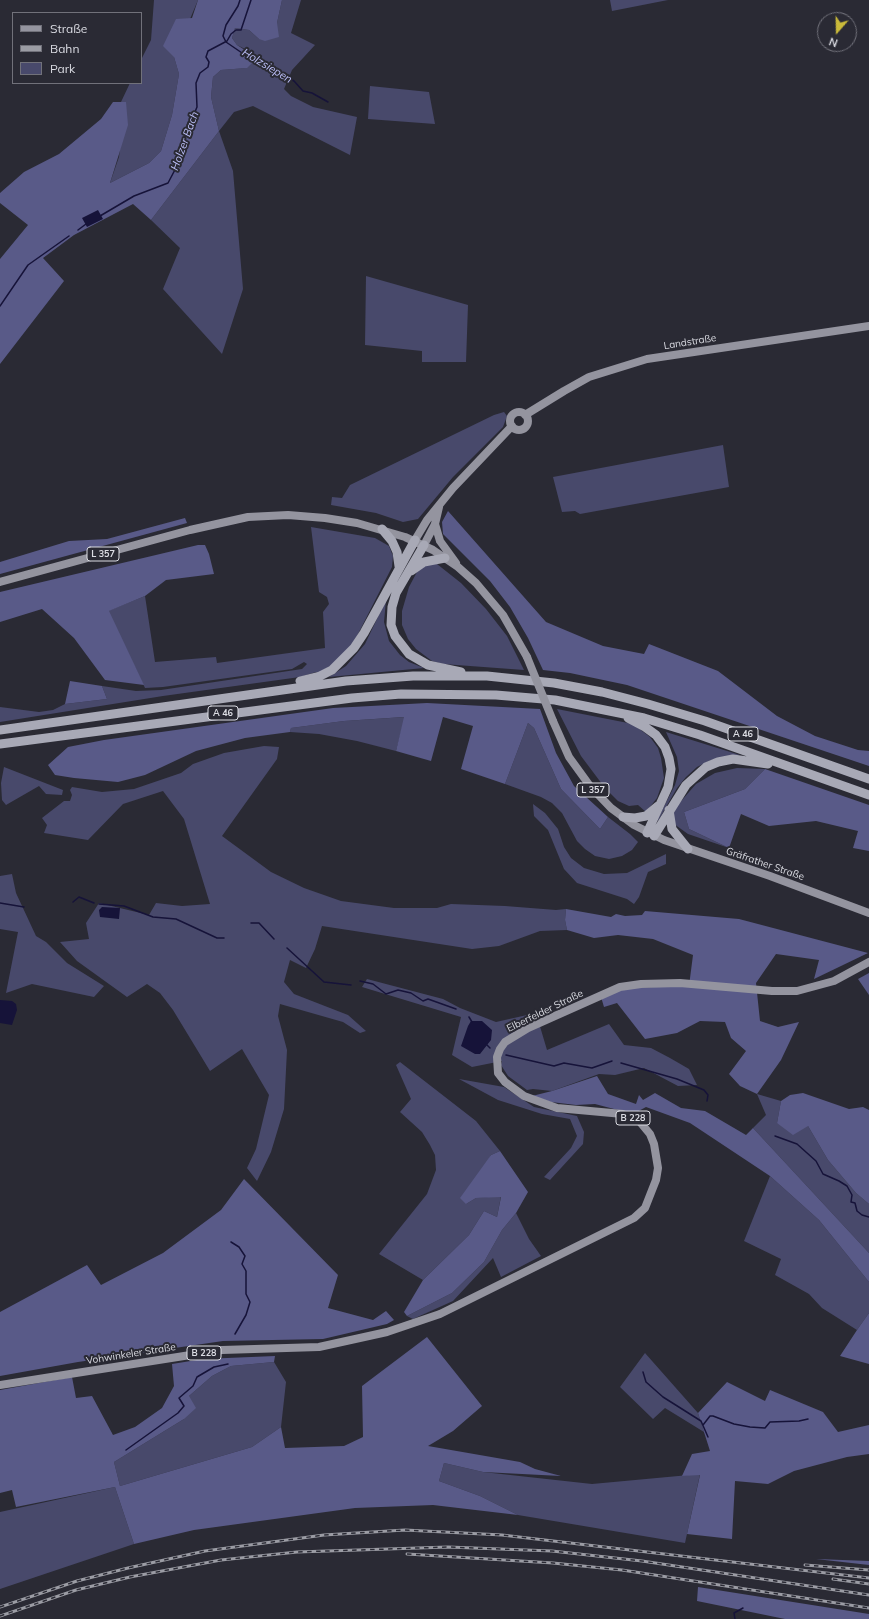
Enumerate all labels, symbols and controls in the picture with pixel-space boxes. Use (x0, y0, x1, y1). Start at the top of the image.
legend (12, 12, 142, 84)
north arrow (817, 12, 857, 52)
text: Straße (50, 21, 87, 36)
text: N (827, 34, 840, 50)
text: Bahn (50, 41, 79, 56)
water label: Holzsiepen (240, 46, 294, 86)
text: Park (50, 61, 75, 76)
water label: Holzer Bach (168, 110, 202, 172)
street label: Landstraße (663, 332, 717, 352)
road number: L 357 (87, 547, 119, 561)
road number: A 46 (208, 706, 238, 720)
road number: A 46 (728, 727, 758, 741)
road number: L 357 (577, 783, 609, 797)
street label: Gräfrather Straße (724, 845, 806, 883)
street label: Elberfelder Straße (505, 987, 585, 1035)
road number: B 228 (616, 1111, 650, 1125)
street label: Vohwinkeler Straße (85, 1341, 177, 1367)
road number: B 228 (187, 1346, 221, 1360)

